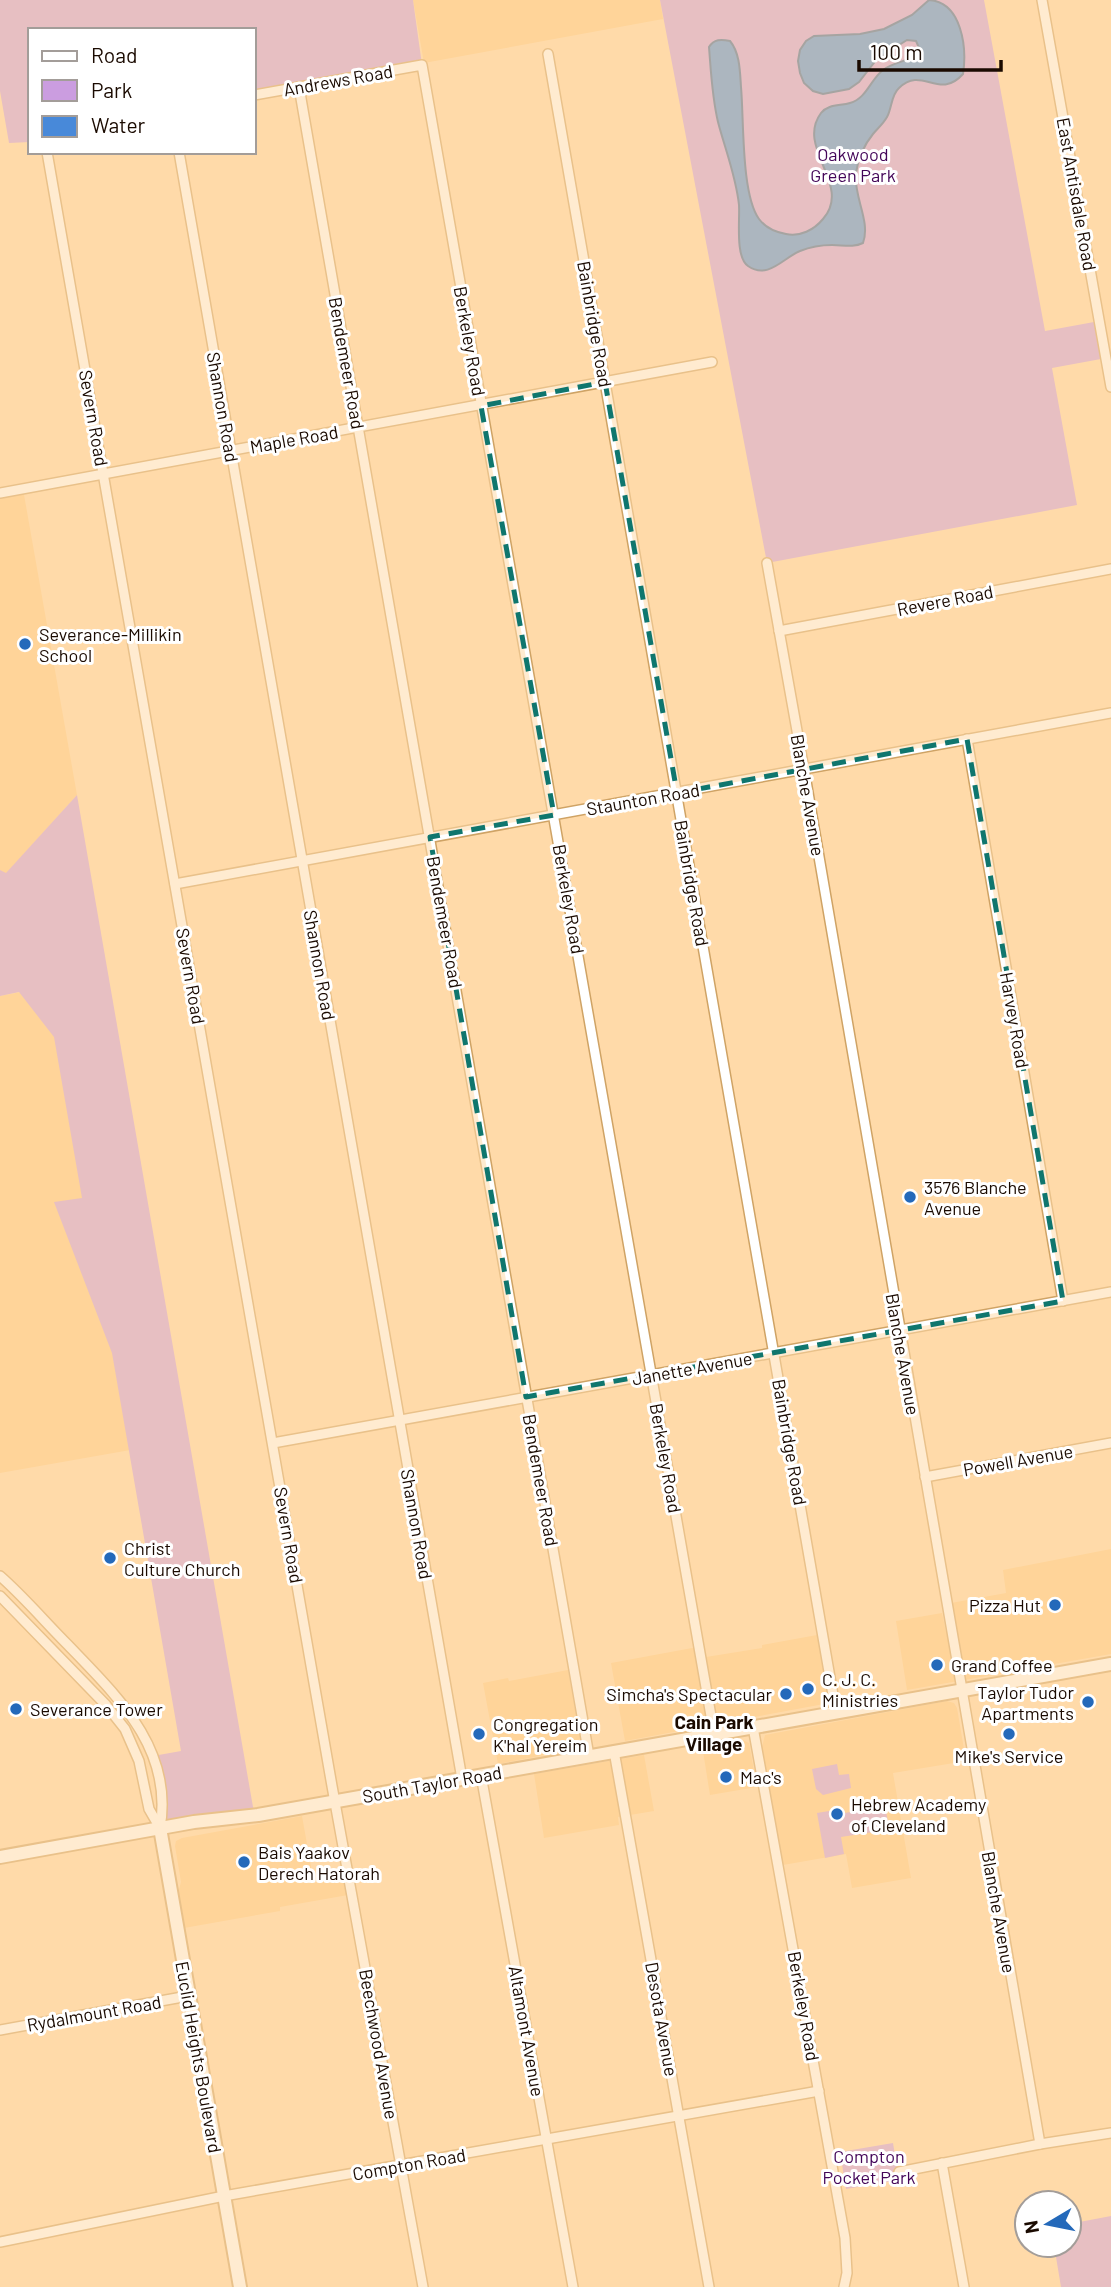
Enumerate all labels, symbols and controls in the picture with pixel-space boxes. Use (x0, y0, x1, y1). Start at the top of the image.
legend (28, 28, 256, 154)
scale bar (859, 28, 1001, 72)
text: 100 m (870, 39, 923, 64)
text: Road (91, 42, 137, 67)
street label: Andrews Road (282, 60, 394, 100)
text: Park (91, 77, 132, 102)
text: Water (91, 112, 146, 137)
street label: East Antisdale Road (1053, 116, 1101, 272)
park label: Oakwood Green Park (810, 143, 896, 186)
street label: Bainbridge Road (573, 259, 617, 389)
street label: Berkeley Road (450, 284, 490, 398)
street label: Bendemeer Road (325, 295, 369, 431)
street label: Shannon Road (202, 350, 244, 464)
street label: Severn Road (75, 368, 113, 468)
street label: Maple Road (248, 420, 340, 458)
street label: Revere Road (895, 580, 995, 620)
place label: Severance-Millikin School (39, 623, 182, 666)
marker: Severance-Millikin School (17, 636, 33, 652)
street label: Blanche Avenue (786, 732, 830, 858)
street label: Staunton Road (585, 778, 701, 820)
street label: Bainbridge Road (670, 818, 714, 948)
street label: Berkeley Road (549, 842, 589, 956)
street label: Bendemeer Road (423, 854, 467, 990)
street label: Shannon Road (299, 908, 341, 1022)
street label: Severn Road (172, 926, 210, 1026)
street label: Harvey Road (996, 970, 1034, 1070)
place label: 3576 Blanche Avenue (924, 1176, 1027, 1219)
marker: 3576 Blanche Avenue (902, 1189, 918, 1205)
street label: Blanche Avenue (881, 1291, 925, 1417)
street label: Janette Avenue (630, 1347, 754, 1389)
street label: Bainbridge Road (768, 1377, 812, 1507)
street label: Berkeley Road (646, 1401, 686, 1515)
street label: Bendemeer Road (519, 1412, 563, 1548)
street label: Powell Avenue (961, 1440, 1075, 1480)
street label: Shannon Road (396, 1467, 438, 1581)
street label: Severn Road (270, 1485, 308, 1585)
place label: Christ Culture Church (124, 1537, 240, 1580)
marker: Christ Culture Church (102, 1550, 118, 1566)
place label: Pizza Hut (969, 1594, 1041, 1616)
marker: Pizza Hut (1047, 1597, 1063, 1613)
place label: Grand Coffee (951, 1654, 1053, 1676)
marker: Grand Coffee (929, 1657, 945, 1673)
place label: C. J. C. Ministries (822, 1668, 898, 1711)
marker: C. J. C. Ministries (800, 1681, 816, 1697)
place label: Taylor Tudor Apartments (977, 1681, 1074, 1724)
place label: Simcha's Spectacular (606, 1683, 772, 1705)
marker: Simcha's Spectacular (778, 1686, 794, 1702)
marker: Taylor Tudor Apartments (1080, 1694, 1096, 1710)
place label: Severance Tower (30, 1698, 163, 1720)
marker: Severance Tower (8, 1701, 24, 1717)
district label: Cain Park Village (674, 1710, 754, 1755)
place label: Congregation K'hal Yereim (493, 1713, 599, 1756)
marker: Congregation K'hal Yereim (471, 1726, 487, 1742)
marker: Mike's Service (1001, 1726, 1017, 1742)
place label: Mike's Service (955, 1745, 1063, 1767)
street label: South Taylor Road (361, 1761, 503, 1807)
place label: Mac's (740, 1766, 782, 1788)
marker: Mac's (718, 1769, 734, 1785)
place label: Hebrew Academy of Cleveland (851, 1793, 986, 1836)
marker: Hebrew Academy of Cleveland (829, 1806, 845, 1822)
place label: Bais Yaakov Derech Hatorah (258, 1841, 380, 1884)
street label: Blanche Avenue (977, 1849, 1021, 1975)
marker: Bais Yaakov Derech Hatorah (236, 1854, 252, 1870)
street label: Berkeley Road (784, 1949, 824, 2063)
street label: Euclid Heights Boulevard (171, 1959, 227, 2155)
street label: Desota Avenue (641, 1960, 683, 2078)
street label: Altamont Avenue (505, 1964, 549, 2098)
street label: Beechwood Avenue (355, 1967, 403, 2121)
street label: Rydalmount Road (25, 1990, 163, 2036)
street label: Compton Road (351, 2143, 467, 2185)
park label: Compton Pocket Park (822, 2145, 916, 2188)
north arrow (1013, 2189, 1083, 2259)
text: N (1018, 2219, 1043, 2235)

